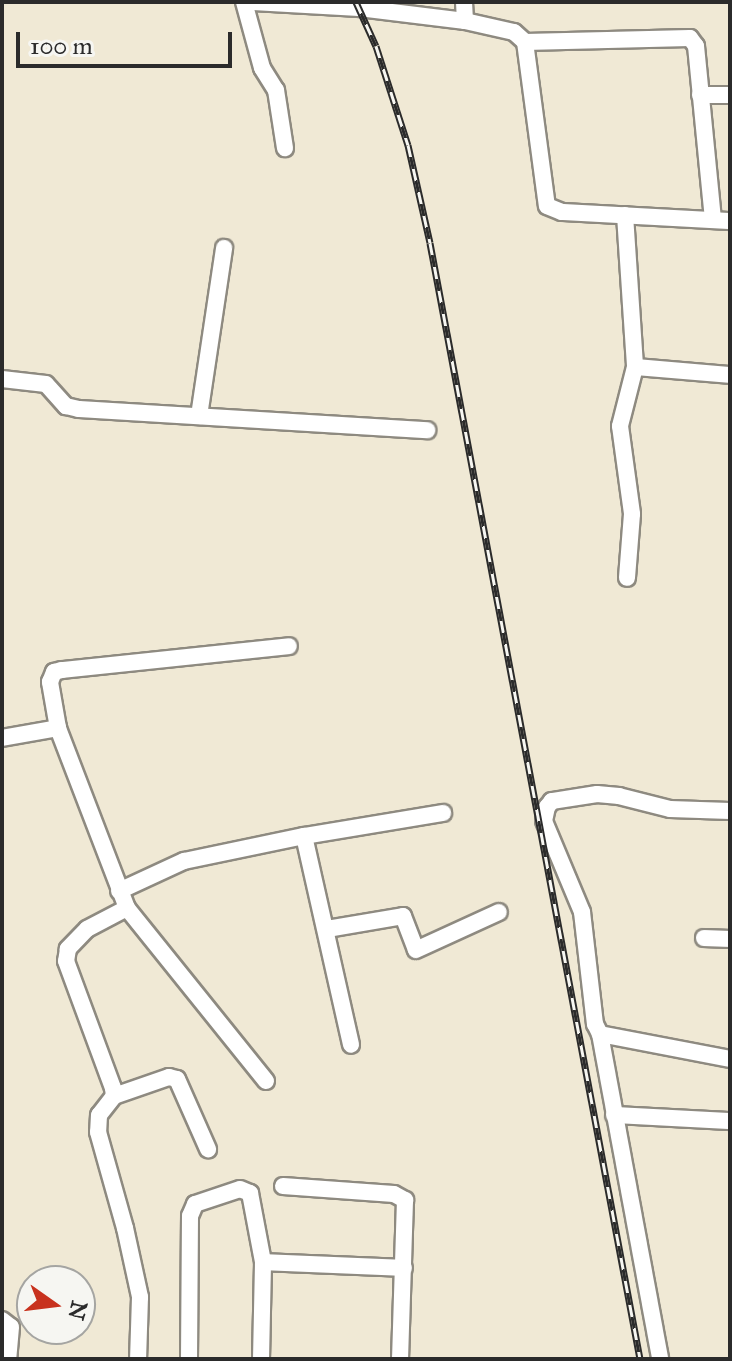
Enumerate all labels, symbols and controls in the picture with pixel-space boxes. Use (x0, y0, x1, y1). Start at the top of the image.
scale bar (20, 16, 236, 66)
text: 100 m (30, 31, 93, 61)
north arrow (16, 1265, 96, 1345)
text: N (62, 1298, 93, 1323)

